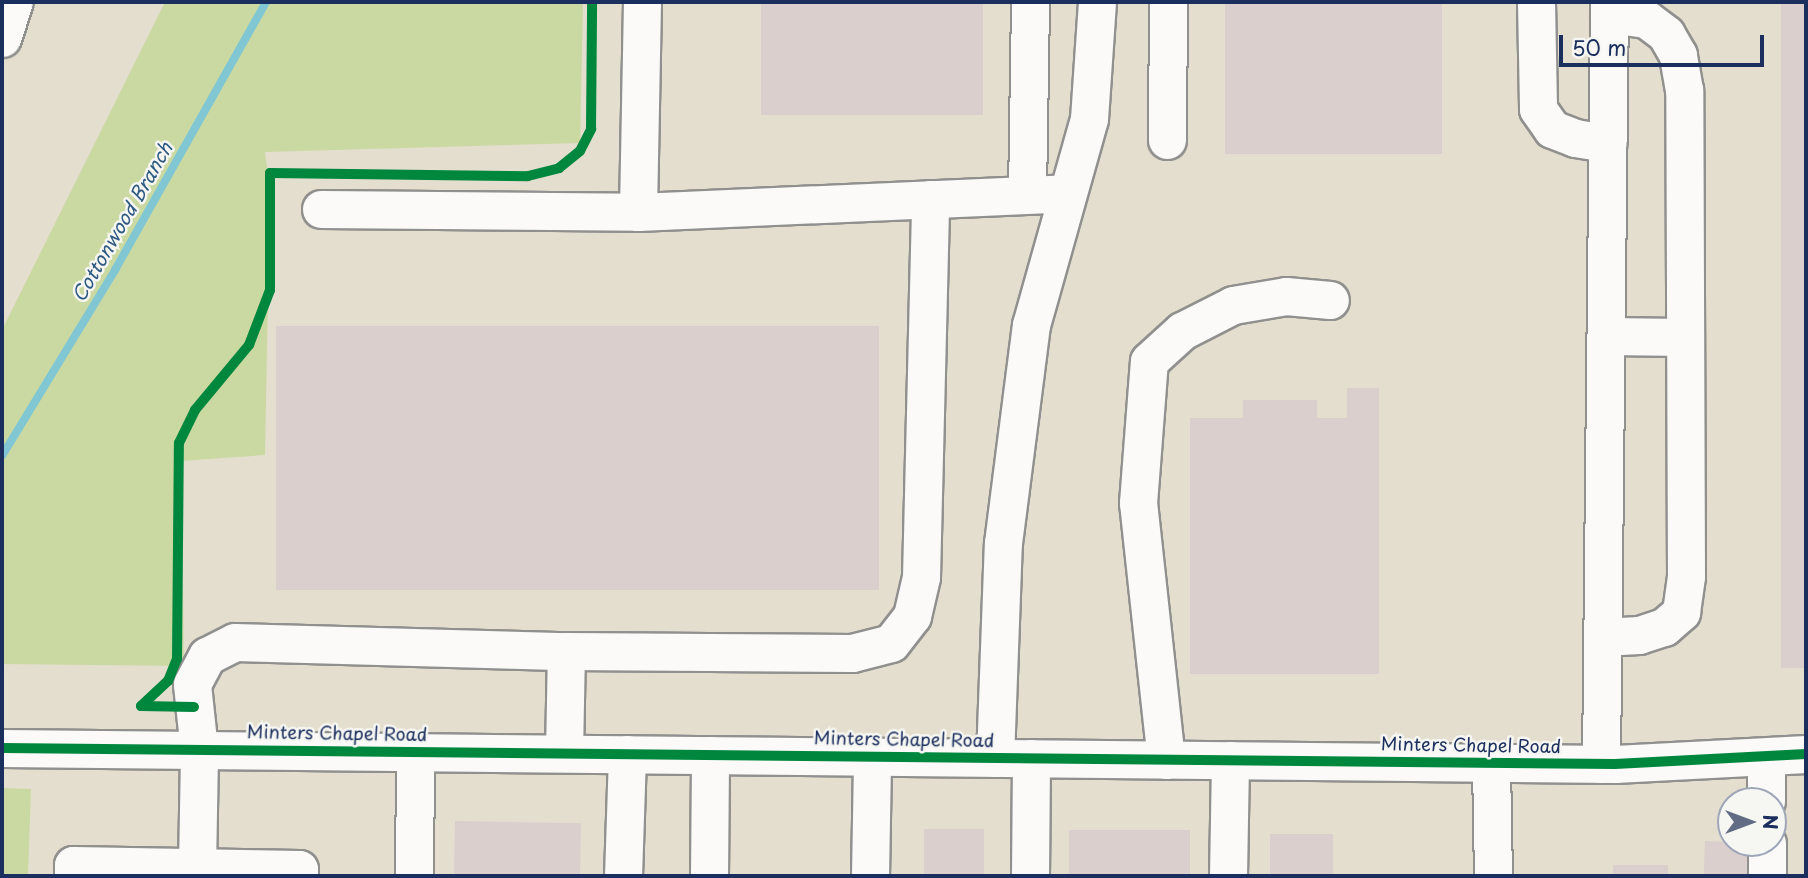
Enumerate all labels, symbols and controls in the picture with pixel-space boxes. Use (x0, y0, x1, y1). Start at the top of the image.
scale bar (1563, 21, 1768, 65)
text: 50 m (1572, 31, 1626, 63)
water label: Cottonwood Branch (67, 138, 177, 306)
street label: Minters Chapel Road (246, 721, 428, 745)
street label: Minters Chapel Road (813, 727, 995, 751)
street label: Minters Chapel Road (1380, 733, 1562, 757)
north arrow (1717, 787, 1787, 857)
text: N (1757, 814, 1785, 830)

